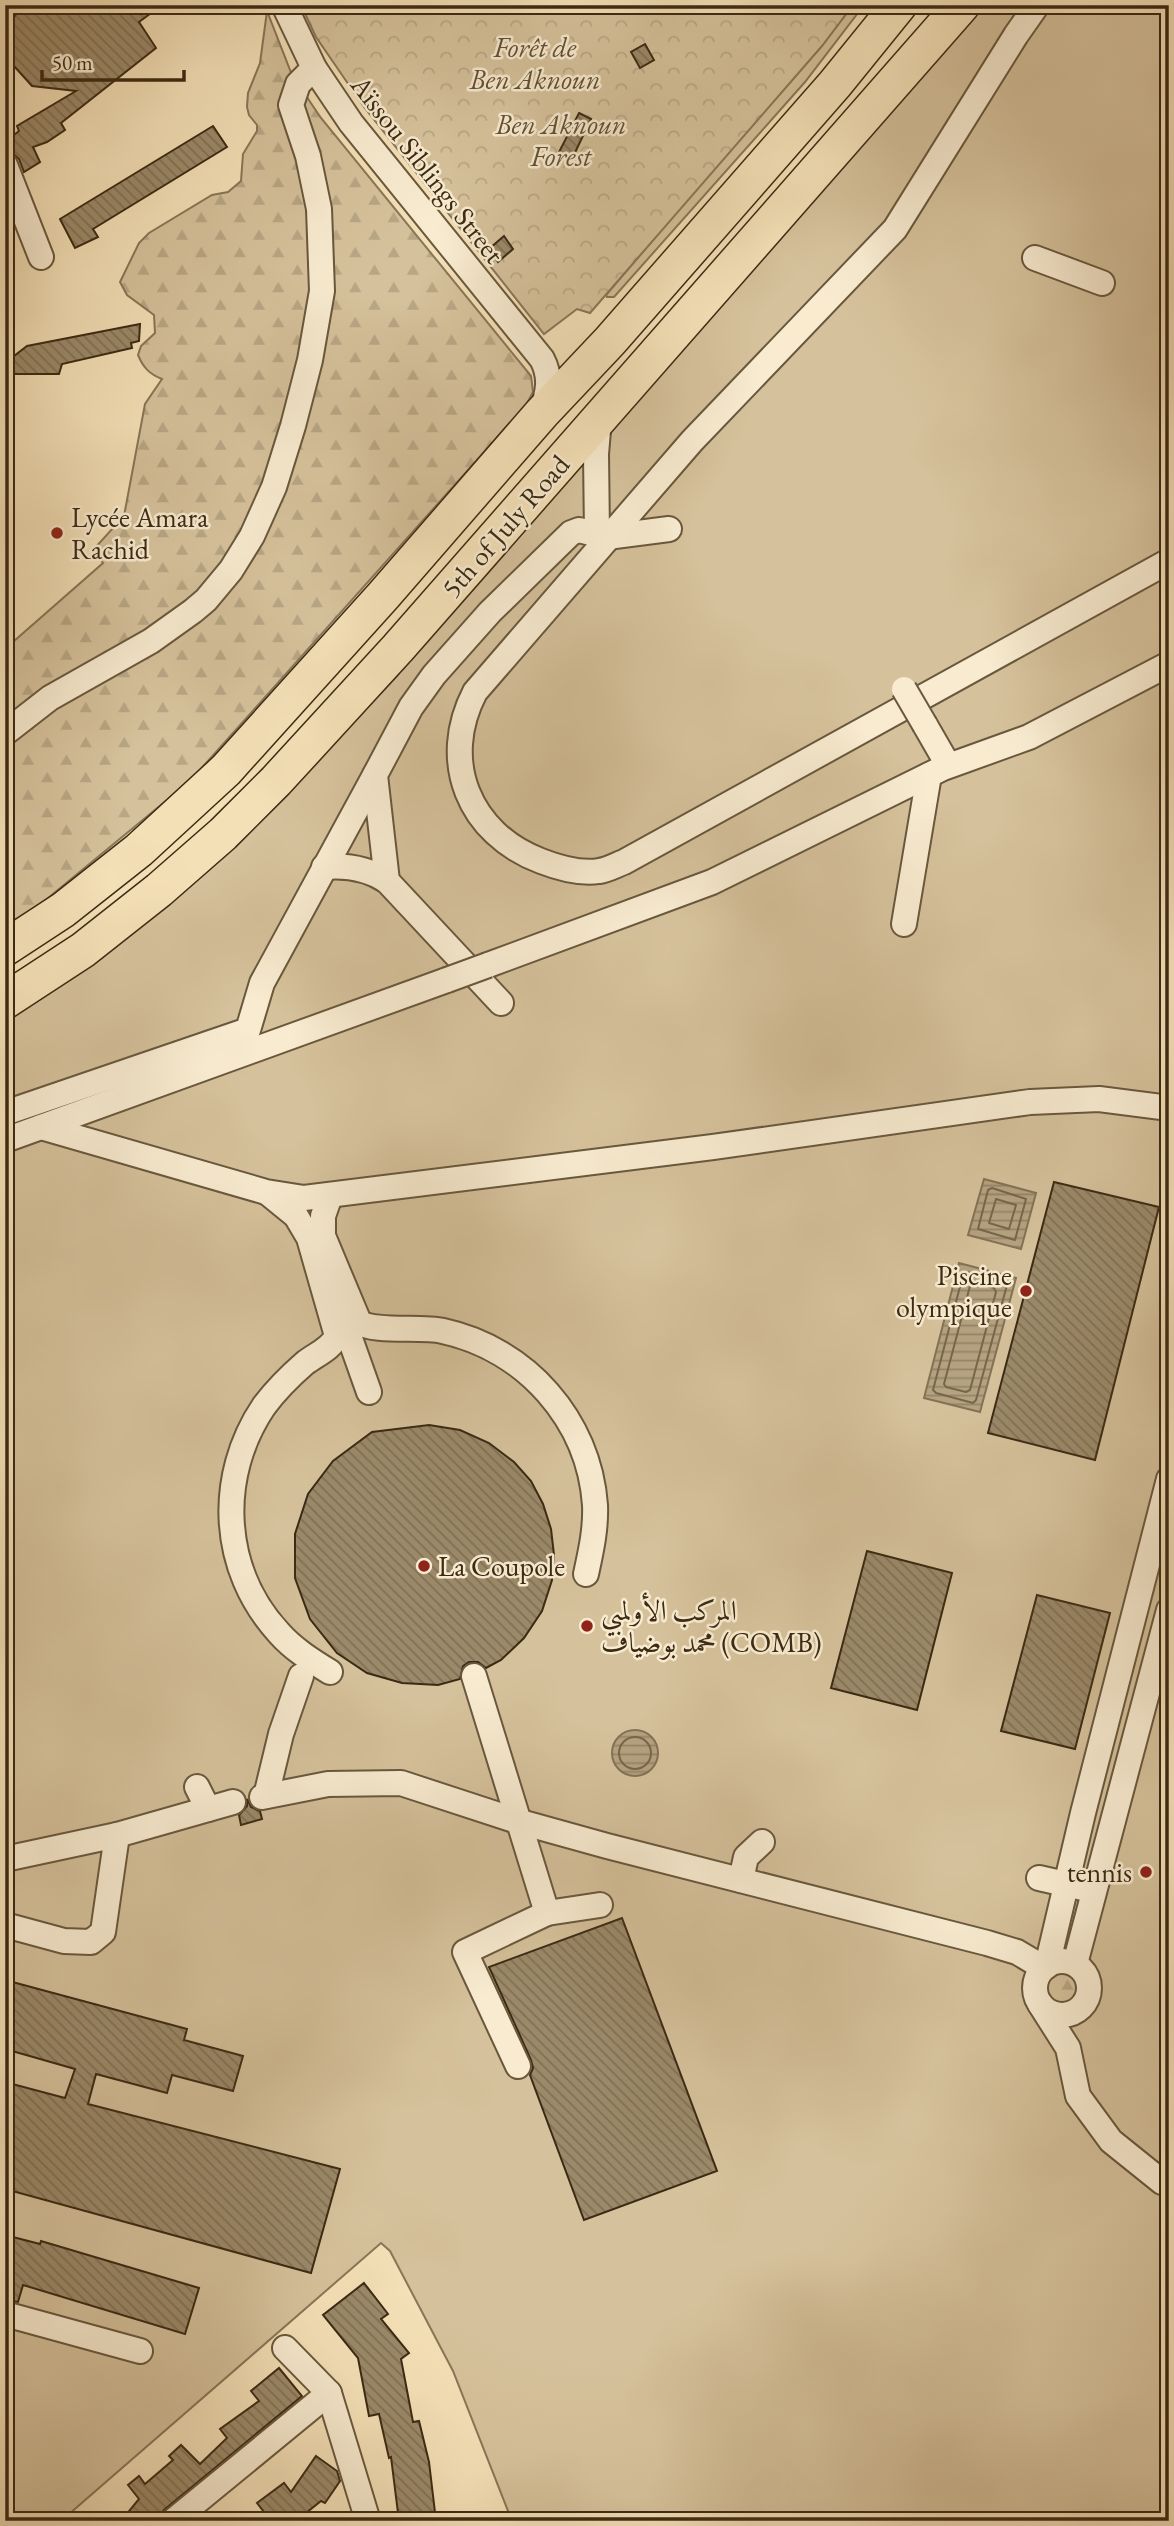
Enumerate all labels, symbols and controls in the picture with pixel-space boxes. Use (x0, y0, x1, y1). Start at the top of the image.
park label: Forêt de Ben Aknoun (468, 29, 601, 97)
scale bar (42, 38, 184, 82)
text: 50 m (52, 49, 93, 76)
street label: Aïssou Siblings Street (343, 67, 513, 271)
park label: Ben Aknoun Forest (494, 106, 627, 174)
street label: 5th of July Road (433, 446, 578, 605)
place label: Lycée Amara Rachid (71, 499, 209, 567)
marker: Lycée Amara Rachid (49, 525, 65, 541)
place label: Piscine olympique (896, 1257, 1012, 1325)
marker: Piscine olympique (1018, 1283, 1034, 1299)
place label: La Coupole (438, 1548, 565, 1584)
marker: La Coupole (416, 1558, 432, 1574)
place label: المركب الأولمبي محمد بوضياف (COMB) (601, 1592, 822, 1660)
marker: المركب الأولمبي محمد بوضياف (COMB) (579, 1618, 595, 1634)
place label: tennis (1067, 1854, 1132, 1890)
marker: tennis (1138, 1864, 1154, 1880)

